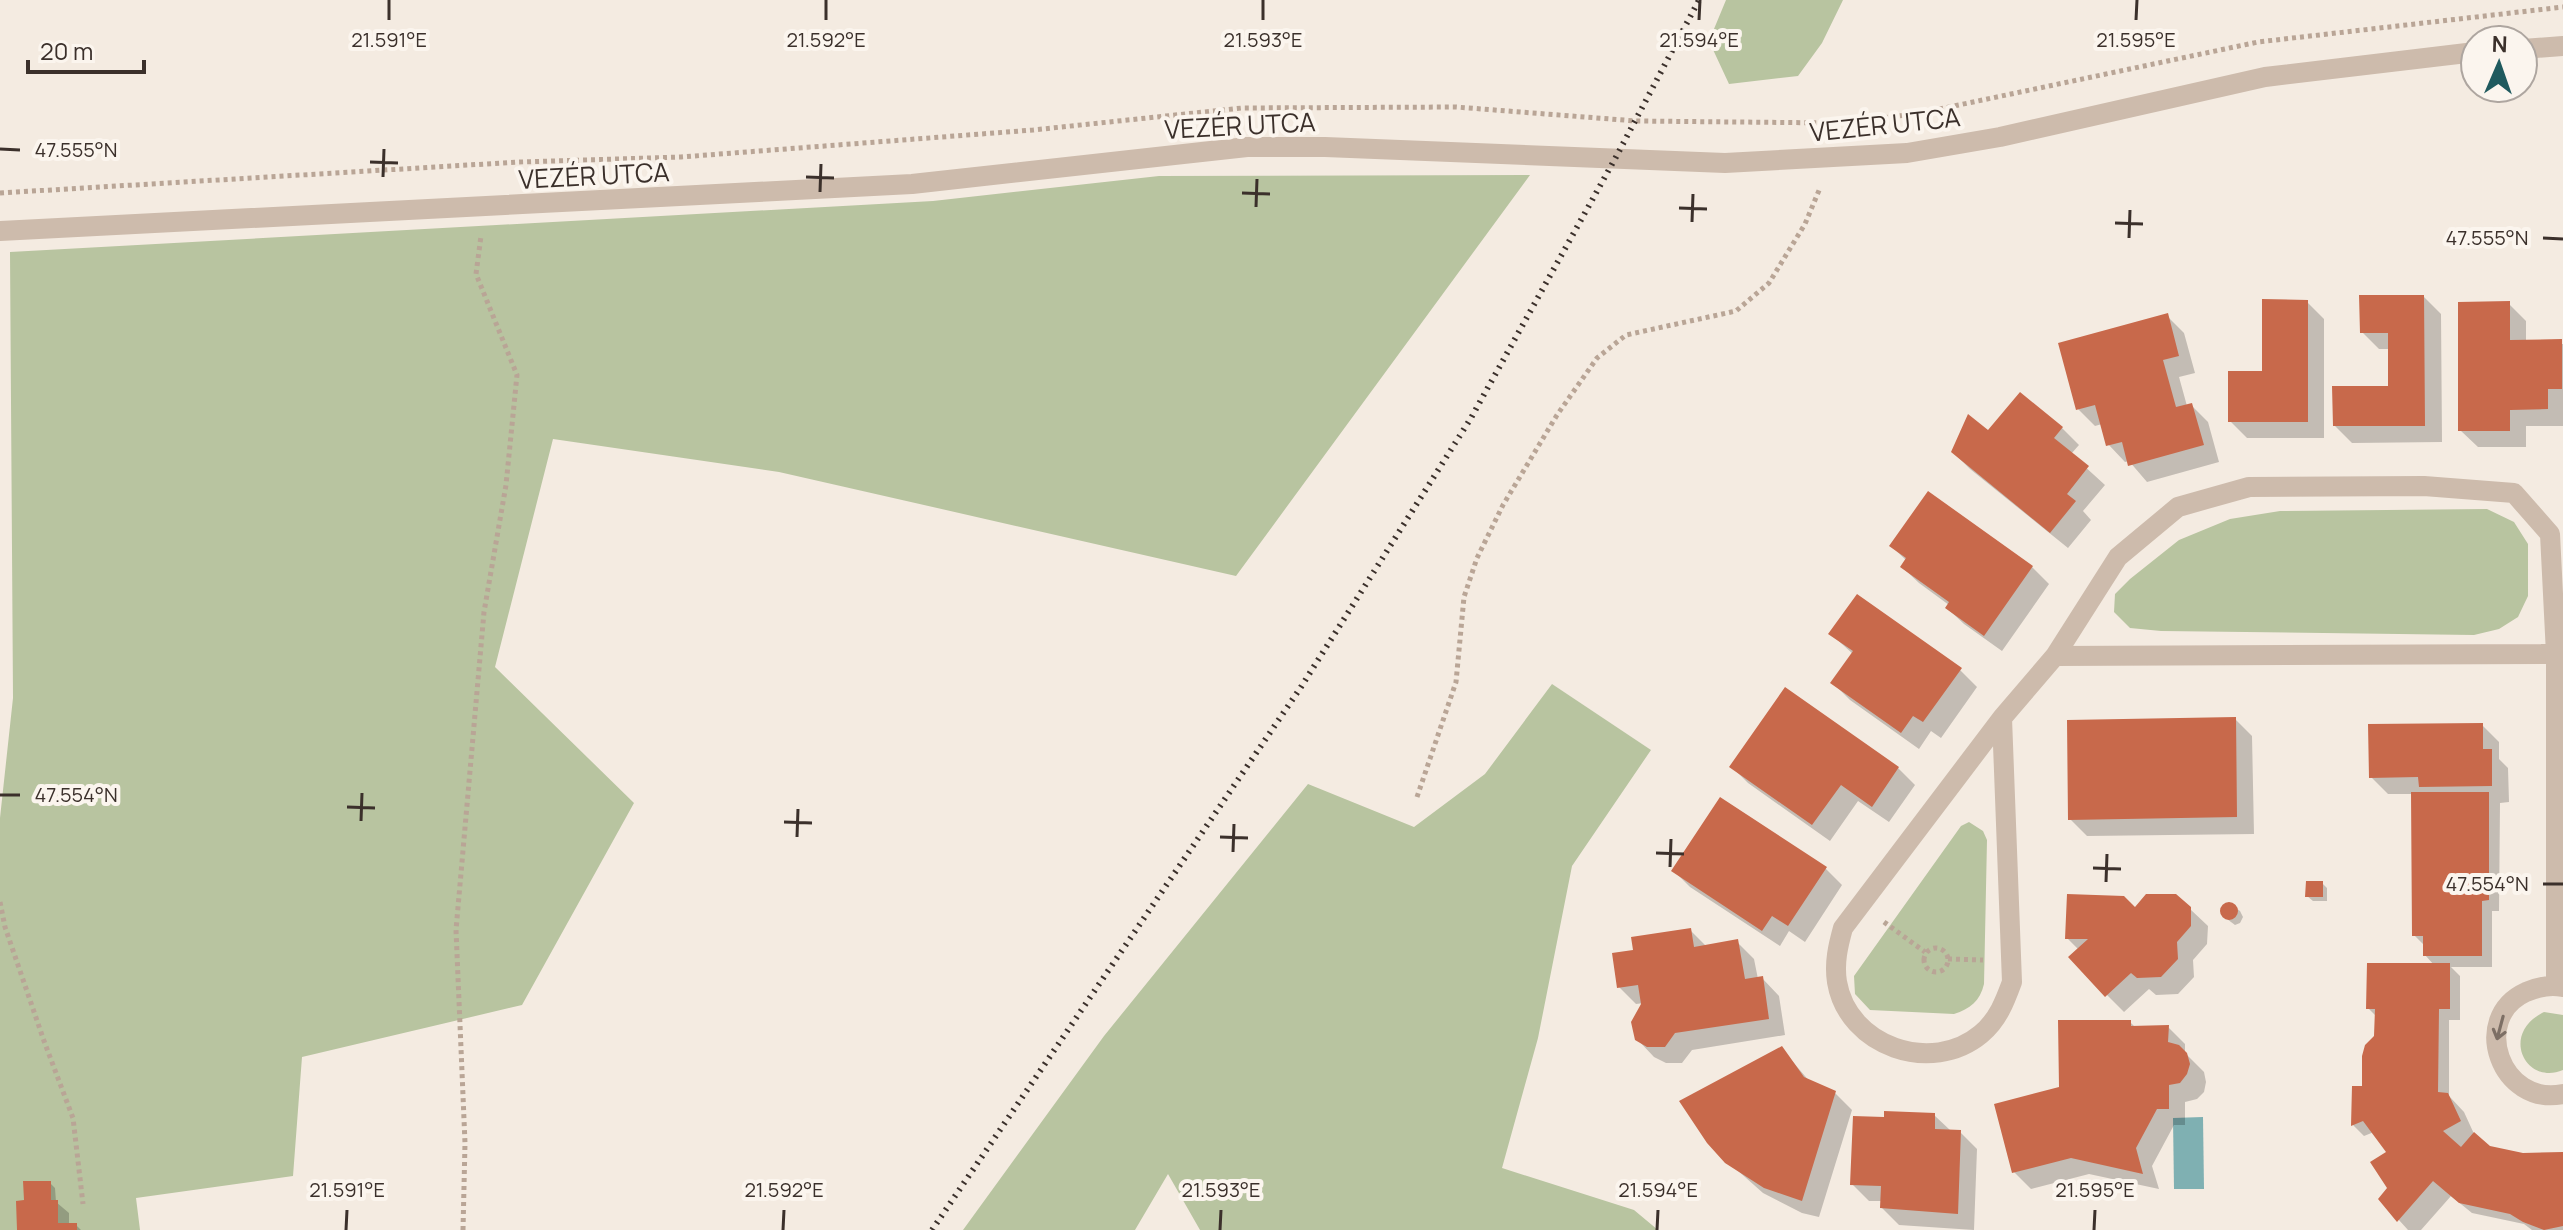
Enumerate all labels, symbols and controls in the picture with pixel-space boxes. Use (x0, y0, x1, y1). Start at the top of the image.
scale bar (28, 24, 144, 74)
north arrow (2459, 24, 2539, 104)
text: 21.591°E (351, 26, 427, 53)
text: 21.592°E (786, 26, 866, 53)
text: 21.593°E (1224, 26, 1302, 53)
text: 21.594°E (1659, 26, 1739, 53)
text: 21.595°E (2096, 26, 2176, 53)
text: N (2491, 29, 2508, 59)
text: 20 m (40, 34, 93, 67)
street label: VEZÉR UTCA (1808, 98, 1962, 150)
street label: VEZÉR UTCA (1164, 103, 1316, 147)
text: 47.555°N (35, 136, 117, 163)
street label: VEZÉR UTCA (518, 153, 670, 197)
text: 47.555°N (2446, 224, 2528, 251)
text: 47.554°N (34, 781, 118, 808)
text: 47.554°N (2445, 870, 2529, 897)
one-way arrow (2491, 1015, 2506, 1041)
text: 21.591°E (309, 1176, 385, 1203)
text: 21.592°E (744, 1176, 824, 1203)
text: 21.593°E (1182, 1176, 1260, 1203)
text: 21.594°E (1618, 1176, 1698, 1203)
text: 21.595°E (2055, 1176, 2135, 1203)

